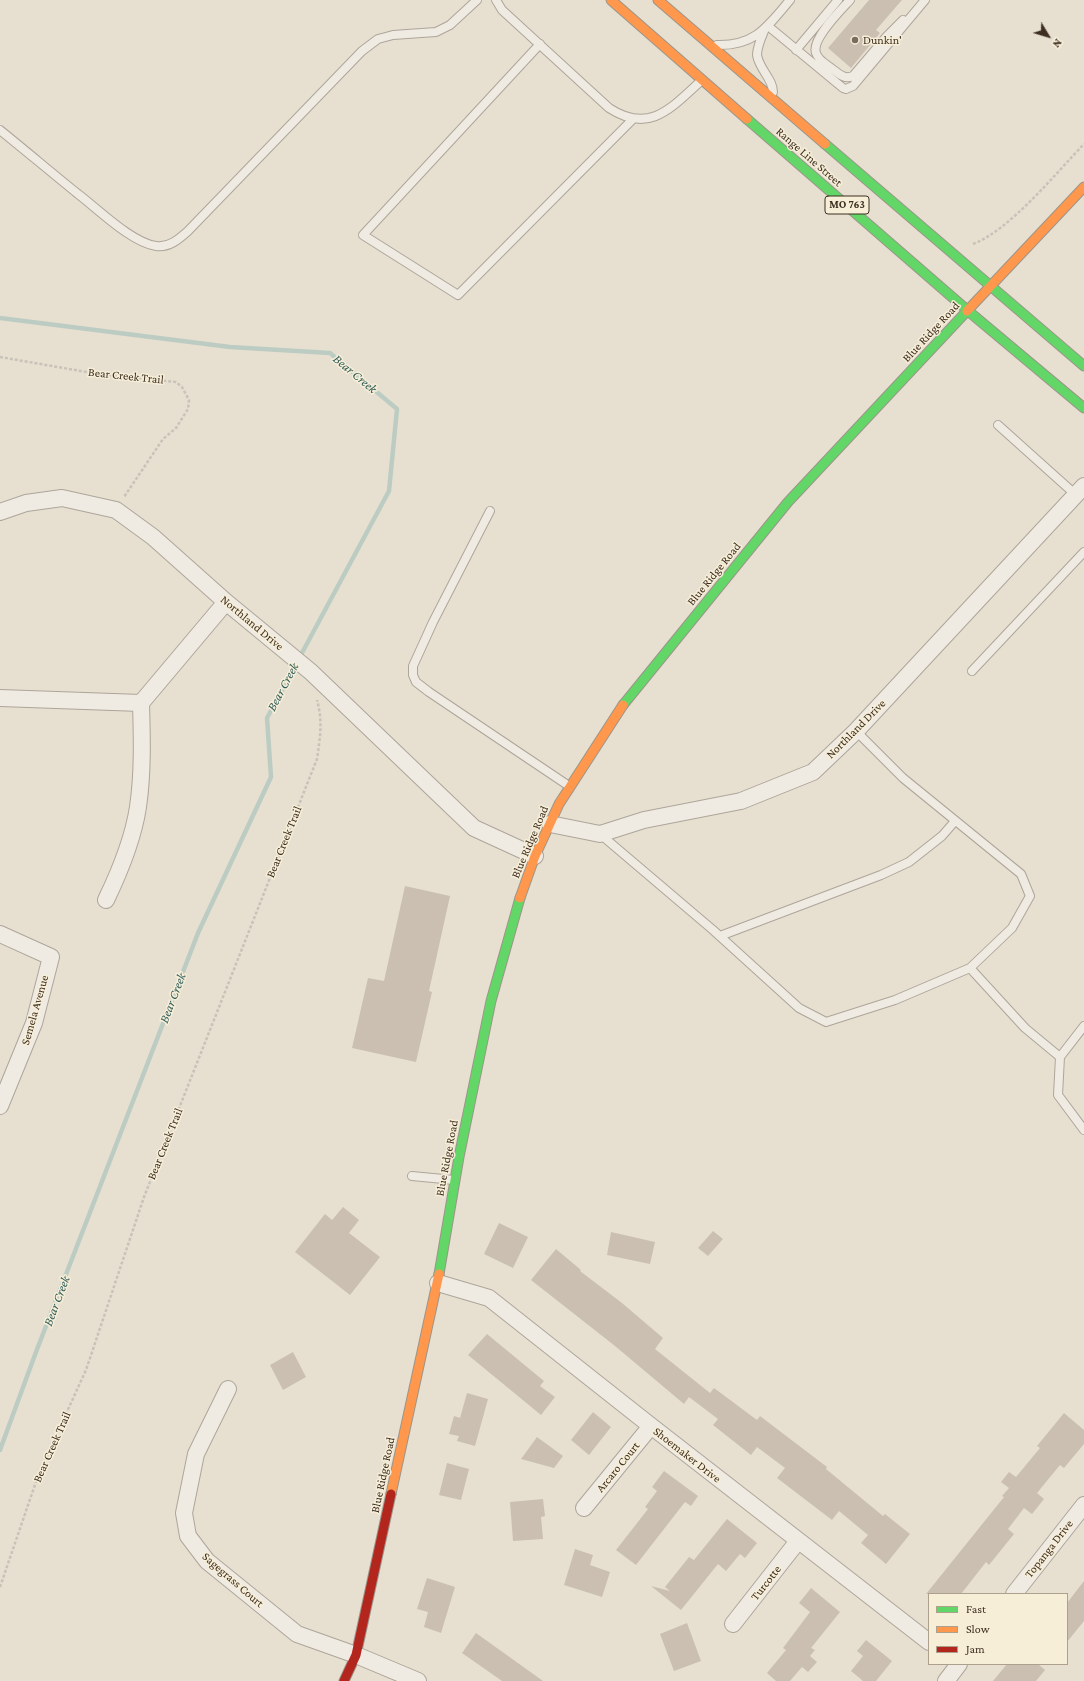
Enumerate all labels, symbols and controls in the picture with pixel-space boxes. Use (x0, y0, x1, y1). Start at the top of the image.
north arrow (1028, 16, 1068, 56)
place label: Dunkin' (863, 33, 902, 47)
marker: Dunkin' (850, 35, 860, 45)
text: N (1050, 37, 1064, 50)
street label: Range Line Street (773, 124, 845, 190)
road number: MO 763 (825, 196, 869, 214)
street label: Blue Ridge Road (899, 299, 963, 365)
water label: Bear Creek (330, 351, 380, 397)
street label: Bear Creek Trail (87, 365, 165, 387)
street label: Blue Ridge Road (684, 539, 744, 609)
street label: Northland Drive (217, 592, 287, 654)
water label: Bear Creek (264, 660, 302, 714)
street label: Northland Drive (823, 696, 889, 762)
street label: Bear Creek Trail (263, 804, 305, 880)
street label: Blue Ridge Road (508, 804, 552, 880)
water label: Bear Creek (156, 971, 190, 1025)
street label: Semela Avenue (18, 973, 52, 1047)
street label: Bear Creek Trail (144, 1106, 186, 1182)
street label: Blue Ridge Road (433, 1119, 461, 1197)
water label: Bear Creek (40, 1274, 74, 1328)
street label: Bear Creek Trail (30, 1409, 74, 1485)
street label: Shoemaker Drive (650, 1424, 724, 1486)
street label: Blue Ridge Road (368, 1436, 398, 1514)
street label: Arcaro Court (593, 1439, 643, 1495)
street label: Topanga Drive (1022, 1517, 1076, 1581)
street label: Sagegrass Court (199, 1549, 267, 1611)
street label: Turcotte (748, 1562, 784, 1604)
legend (928, 1593, 1068, 1665)
text: Fast (966, 1602, 986, 1616)
text: Slow (966, 1622, 990, 1636)
text: Jam (966, 1642, 985, 1656)

